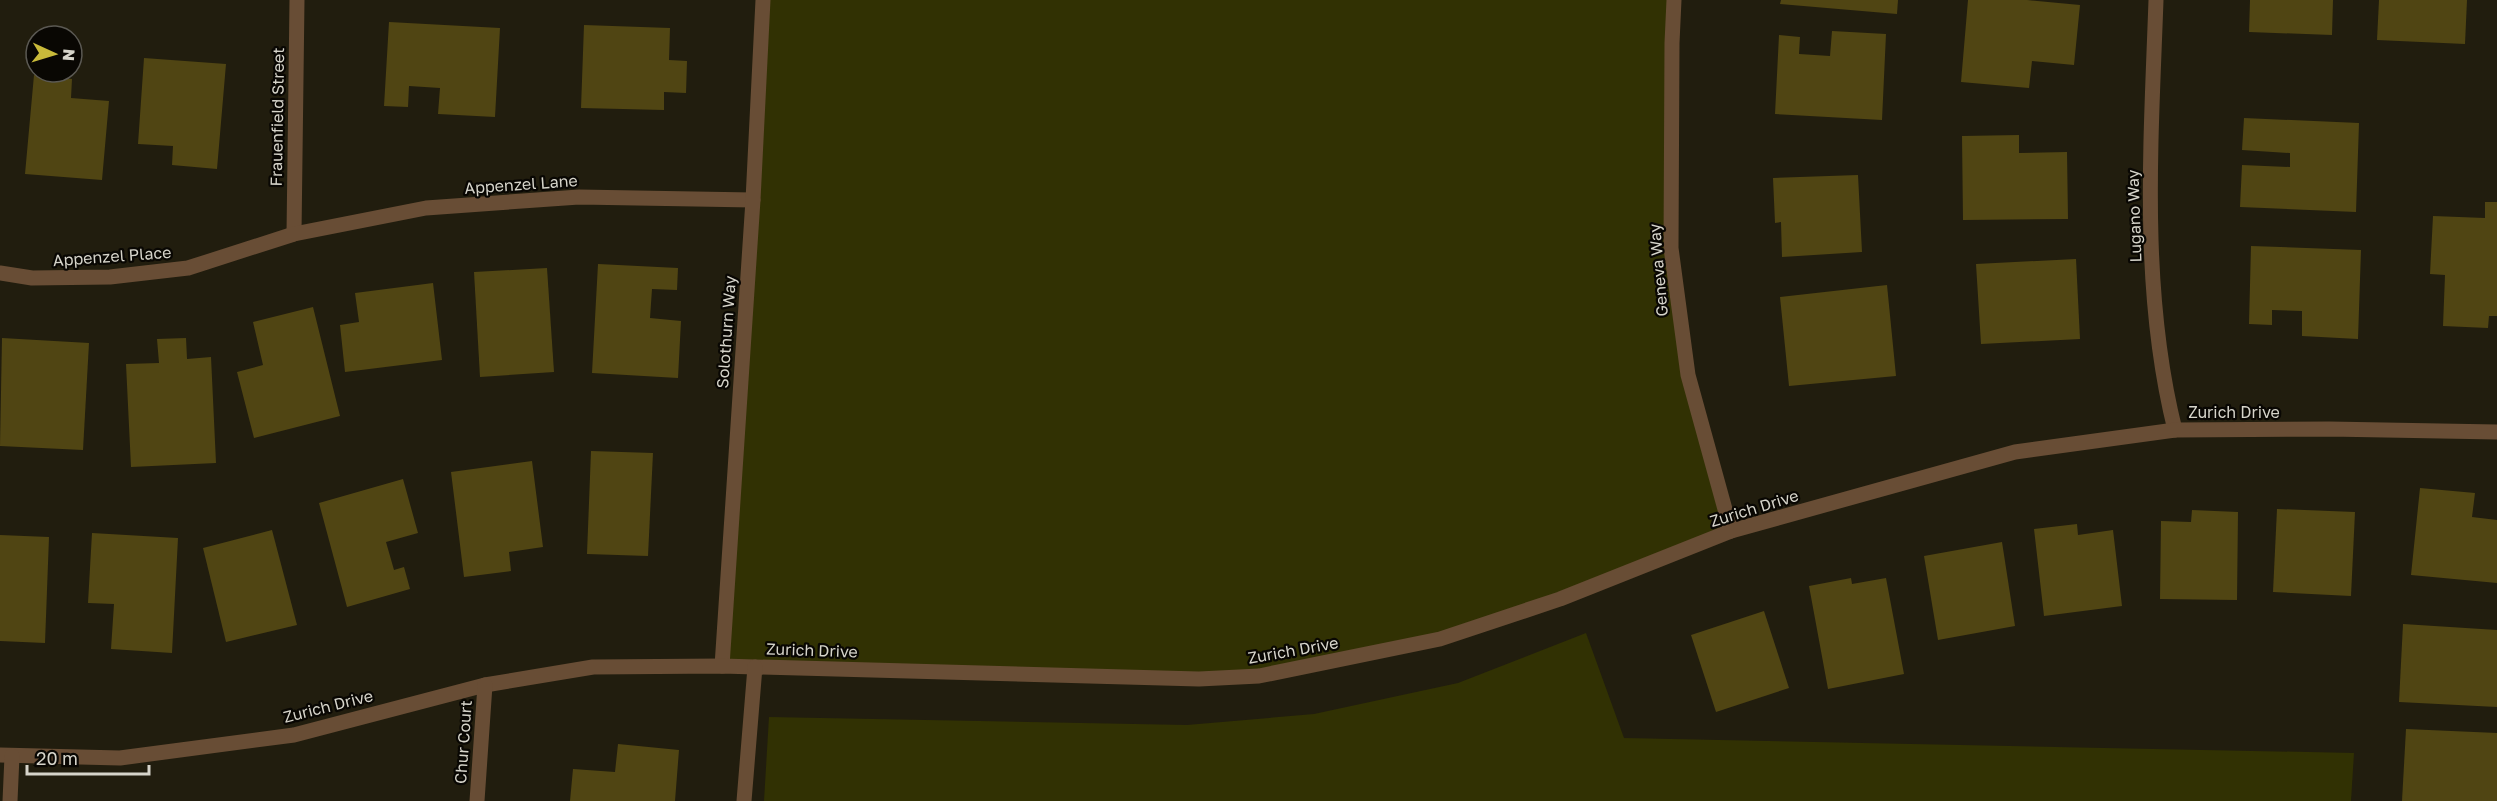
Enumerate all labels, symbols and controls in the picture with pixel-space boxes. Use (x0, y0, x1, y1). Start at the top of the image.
north arrow (24, 24, 84, 84)
street label: Frauenfield Street (266, 47, 288, 187)
text: N (59, 48, 79, 62)
street label: Lugano Way (2122, 169, 2146, 263)
street label: Appenzel Lane (464, 170, 578, 198)
street label: Geneva Way (1644, 223, 1672, 317)
street label: Appenzel Place (52, 242, 172, 270)
street label: Solothurn Way (712, 275, 740, 389)
street label: Zurich Drive (2188, 402, 2280, 422)
street label: Zurich Drive (1707, 485, 1801, 531)
street label: Zurich Drive (1246, 632, 1340, 668)
street label: Zurich Drive (766, 638, 858, 662)
street label: Zurich Drive (281, 685, 375, 727)
street label: Chur Court (450, 700, 476, 784)
scale bar (27, 738, 148, 776)
text: 20 m (36, 747, 78, 769)

